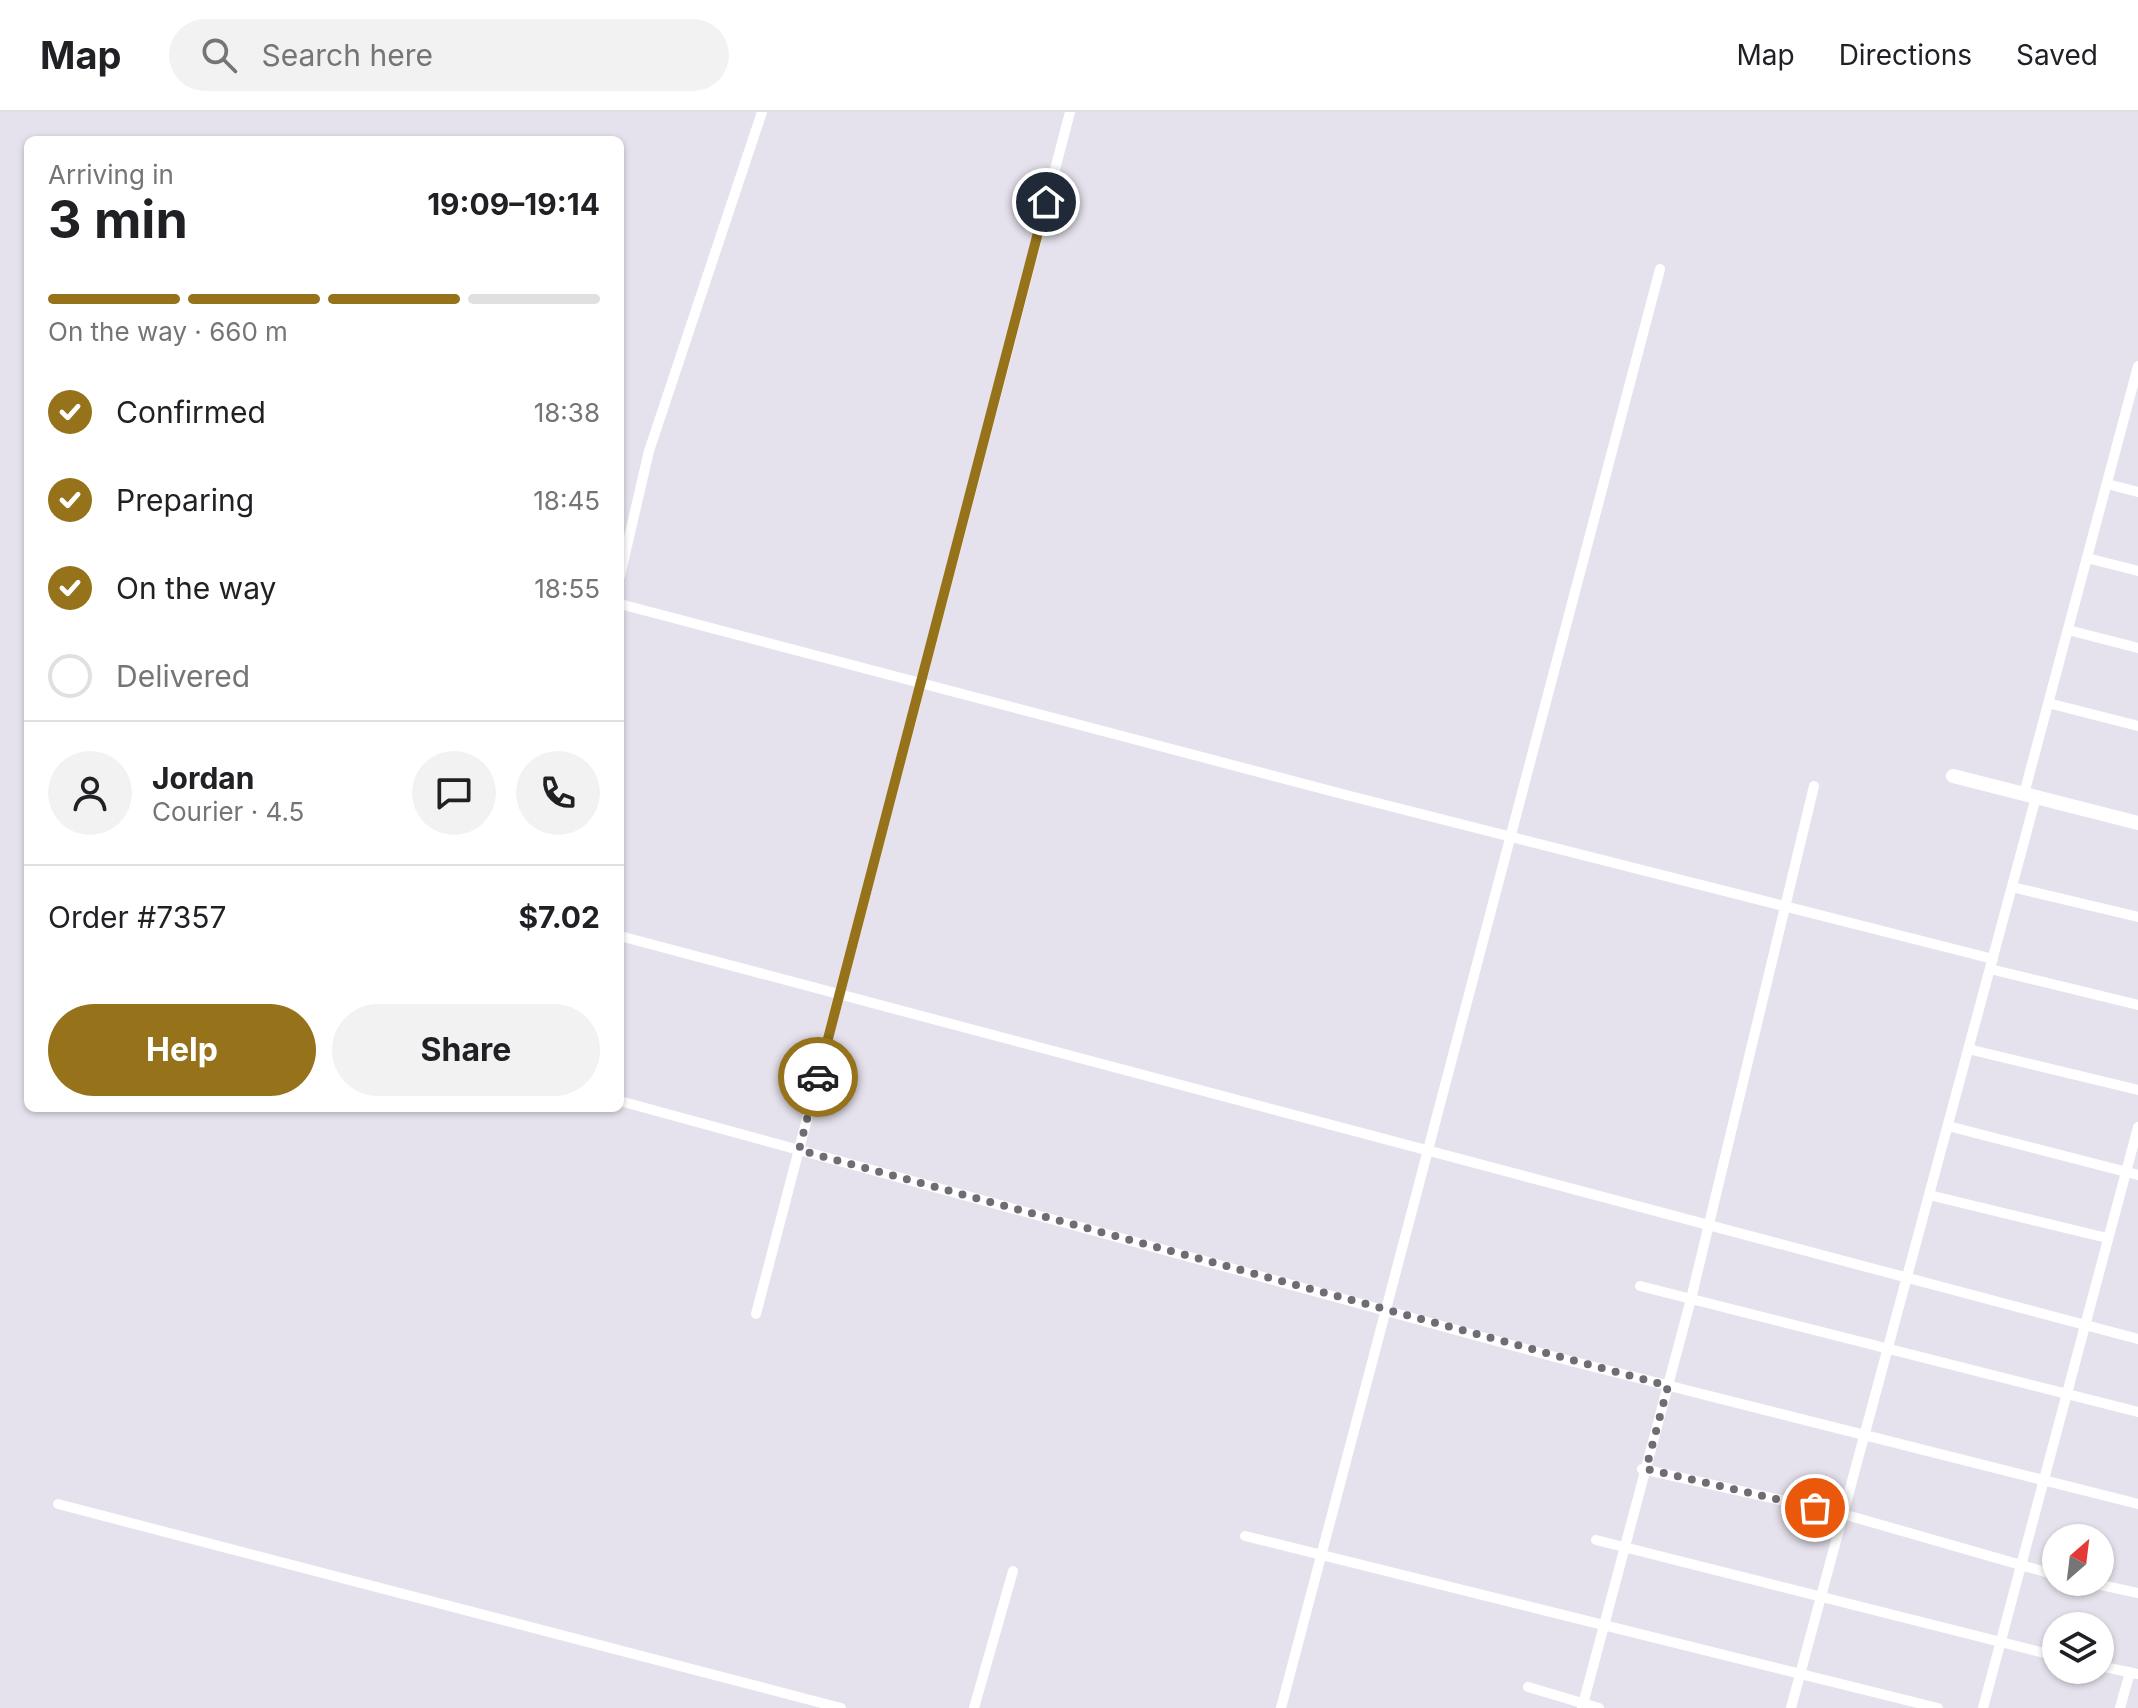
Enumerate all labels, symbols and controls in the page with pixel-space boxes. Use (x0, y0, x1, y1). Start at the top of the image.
search box (169, 19, 729, 91)
text: Map (40, 32, 121, 78)
icon: search (197, 33, 241, 77)
text: Search here (261, 37, 433, 73)
text: Map (1736, 38, 1795, 72)
text: Directions (1839, 38, 1972, 72)
text: Saved (2016, 38, 2098, 72)
text: Arriving in (48, 159, 174, 190)
pin (1012, 168, 1080, 236)
icon: home (1024, 180, 1068, 224)
text: 19:09–19:14 (427, 186, 600, 222)
text: 3 min (48, 188, 188, 251)
text: On the way · 660 m (48, 316, 288, 347)
icon: check (48, 390, 92, 434)
text: Confirmed (116, 394, 266, 430)
text: 18:38 (534, 397, 600, 428)
icon: check (48, 478, 92, 522)
text: Preparing (116, 482, 254, 518)
text: 18:45 (533, 485, 600, 516)
icon: check (48, 566, 92, 610)
text: On the way (116, 570, 276, 606)
text: 18:55 (534, 573, 600, 604)
text: Delivered (116, 658, 250, 694)
button: person (48, 751, 132, 835)
button: chat (412, 751, 496, 835)
button: phone (516, 751, 600, 835)
text: Jordan (152, 760, 254, 796)
text: Courier · 4.5 (152, 796, 304, 827)
text: Order #7357 (48, 899, 227, 935)
text: $7.02 (518, 899, 600, 935)
button: Help (48, 1004, 316, 1096)
button: Share (332, 1004, 600, 1096)
courier (778, 1037, 858, 1117)
icon: car (796, 1055, 840, 1099)
pin (1781, 1474, 1849, 1542)
icon: bag (1793, 1486, 1837, 1530)
north arrow (2042, 1524, 2114, 1596)
map controls (2042, 1524, 2114, 1684)
button: layers (2042, 1612, 2114, 1684)

